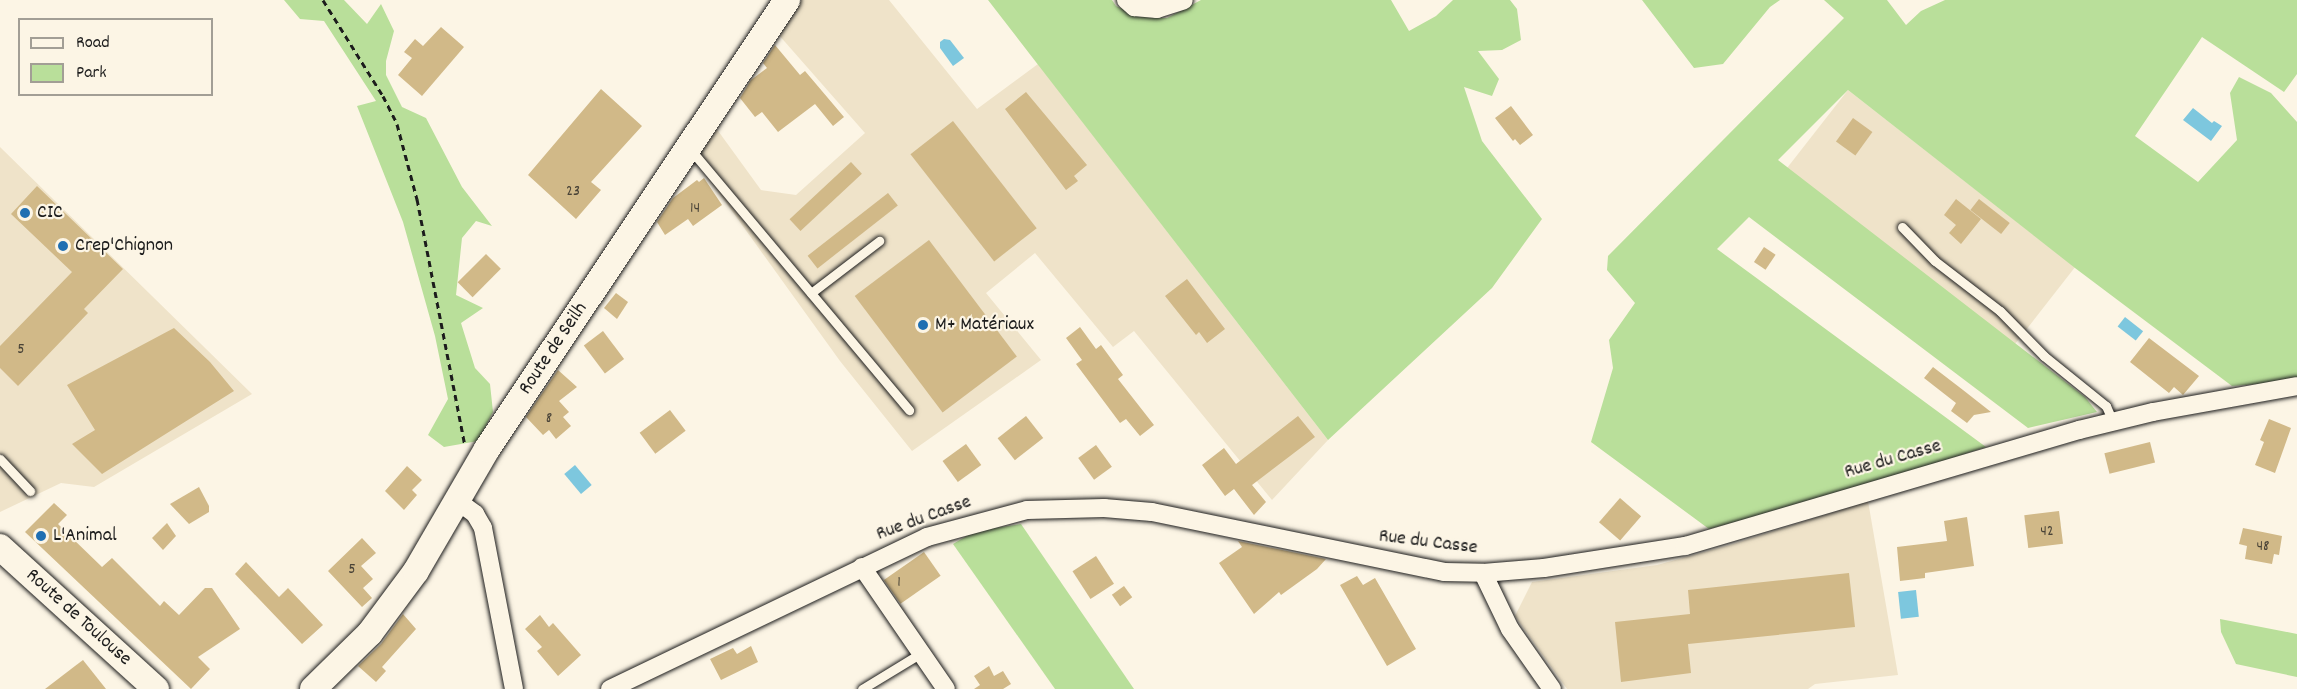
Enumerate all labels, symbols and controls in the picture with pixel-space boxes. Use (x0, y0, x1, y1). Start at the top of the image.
legend (18, 18, 213, 96)
text: Road (76, 31, 110, 56)
text: Park (76, 61, 107, 86)
house number: 23 (566, 182, 580, 202)
house number: 14 (690, 199, 700, 219)
place label: CIC (37, 201, 63, 225)
marker: CIC (18, 206, 32, 220)
place label: Crep'Chignon (75, 234, 173, 258)
marker: Crep'Chignon (56, 239, 70, 253)
street label: Route de Seilh (514, 298, 594, 400)
place label: M+ Matériaux (935, 313, 1034, 337)
marker: M+ Matériaux (916, 318, 930, 332)
house number: 5 (17, 340, 25, 360)
house number: 8 (546, 409, 552, 429)
street label: Rue du Casse (1842, 435, 1944, 485)
street label: Rue du Casse (873, 491, 975, 547)
house number: 42 (2040, 522, 2054, 542)
place label: L'Animal (53, 524, 117, 548)
street label: Rue du Casse (1377, 525, 1479, 561)
marker: L'Animal (34, 529, 48, 543)
house number: 48 (2256, 537, 2270, 557)
house number: 5 (348, 560, 356, 580)
street label: Route de Toulouse (20, 564, 136, 672)
house number: 1 (897, 573, 901, 593)

